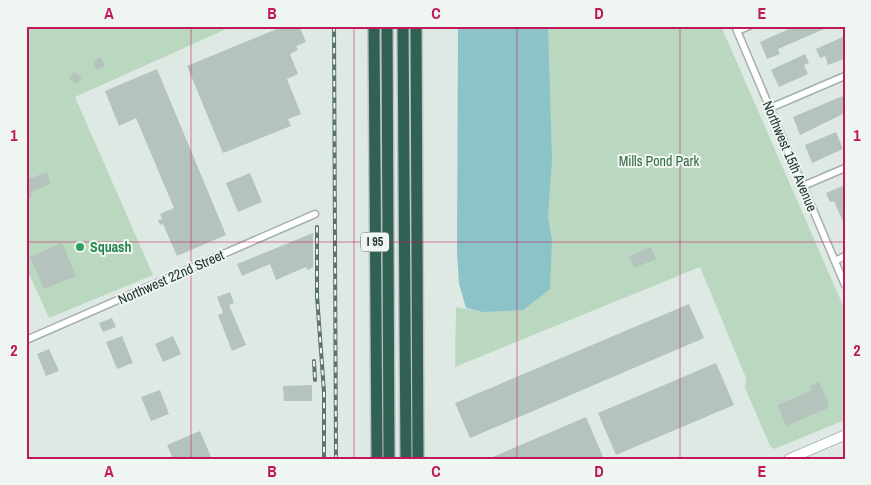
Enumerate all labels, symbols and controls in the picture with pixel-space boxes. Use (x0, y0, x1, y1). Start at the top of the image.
text: A (104, 2, 114, 24)
text: B (267, 2, 277, 24)
text: C (431, 2, 441, 24)
text: D (594, 2, 604, 24)
text: E (758, 2, 767, 24)
street label: Northwest 15th Avenue (759, 98, 821, 214)
text: 1 (10, 124, 18, 146)
text: 1 (853, 124, 861, 146)
park label: Mills Pond Park (619, 152, 699, 170)
road number: I 95 (361, 232, 389, 252)
place label: Squash (90, 238, 131, 256)
marker: Squash (74, 241, 86, 253)
street label: Northwest 22nd Street (115, 246, 227, 308)
text: 2 (10, 339, 18, 361)
text: 2 (853, 339, 861, 361)
text: A (104, 460, 114, 482)
text: B (267, 460, 277, 482)
text: C (431, 460, 441, 482)
text: D (594, 460, 604, 482)
text: E (758, 460, 767, 482)

